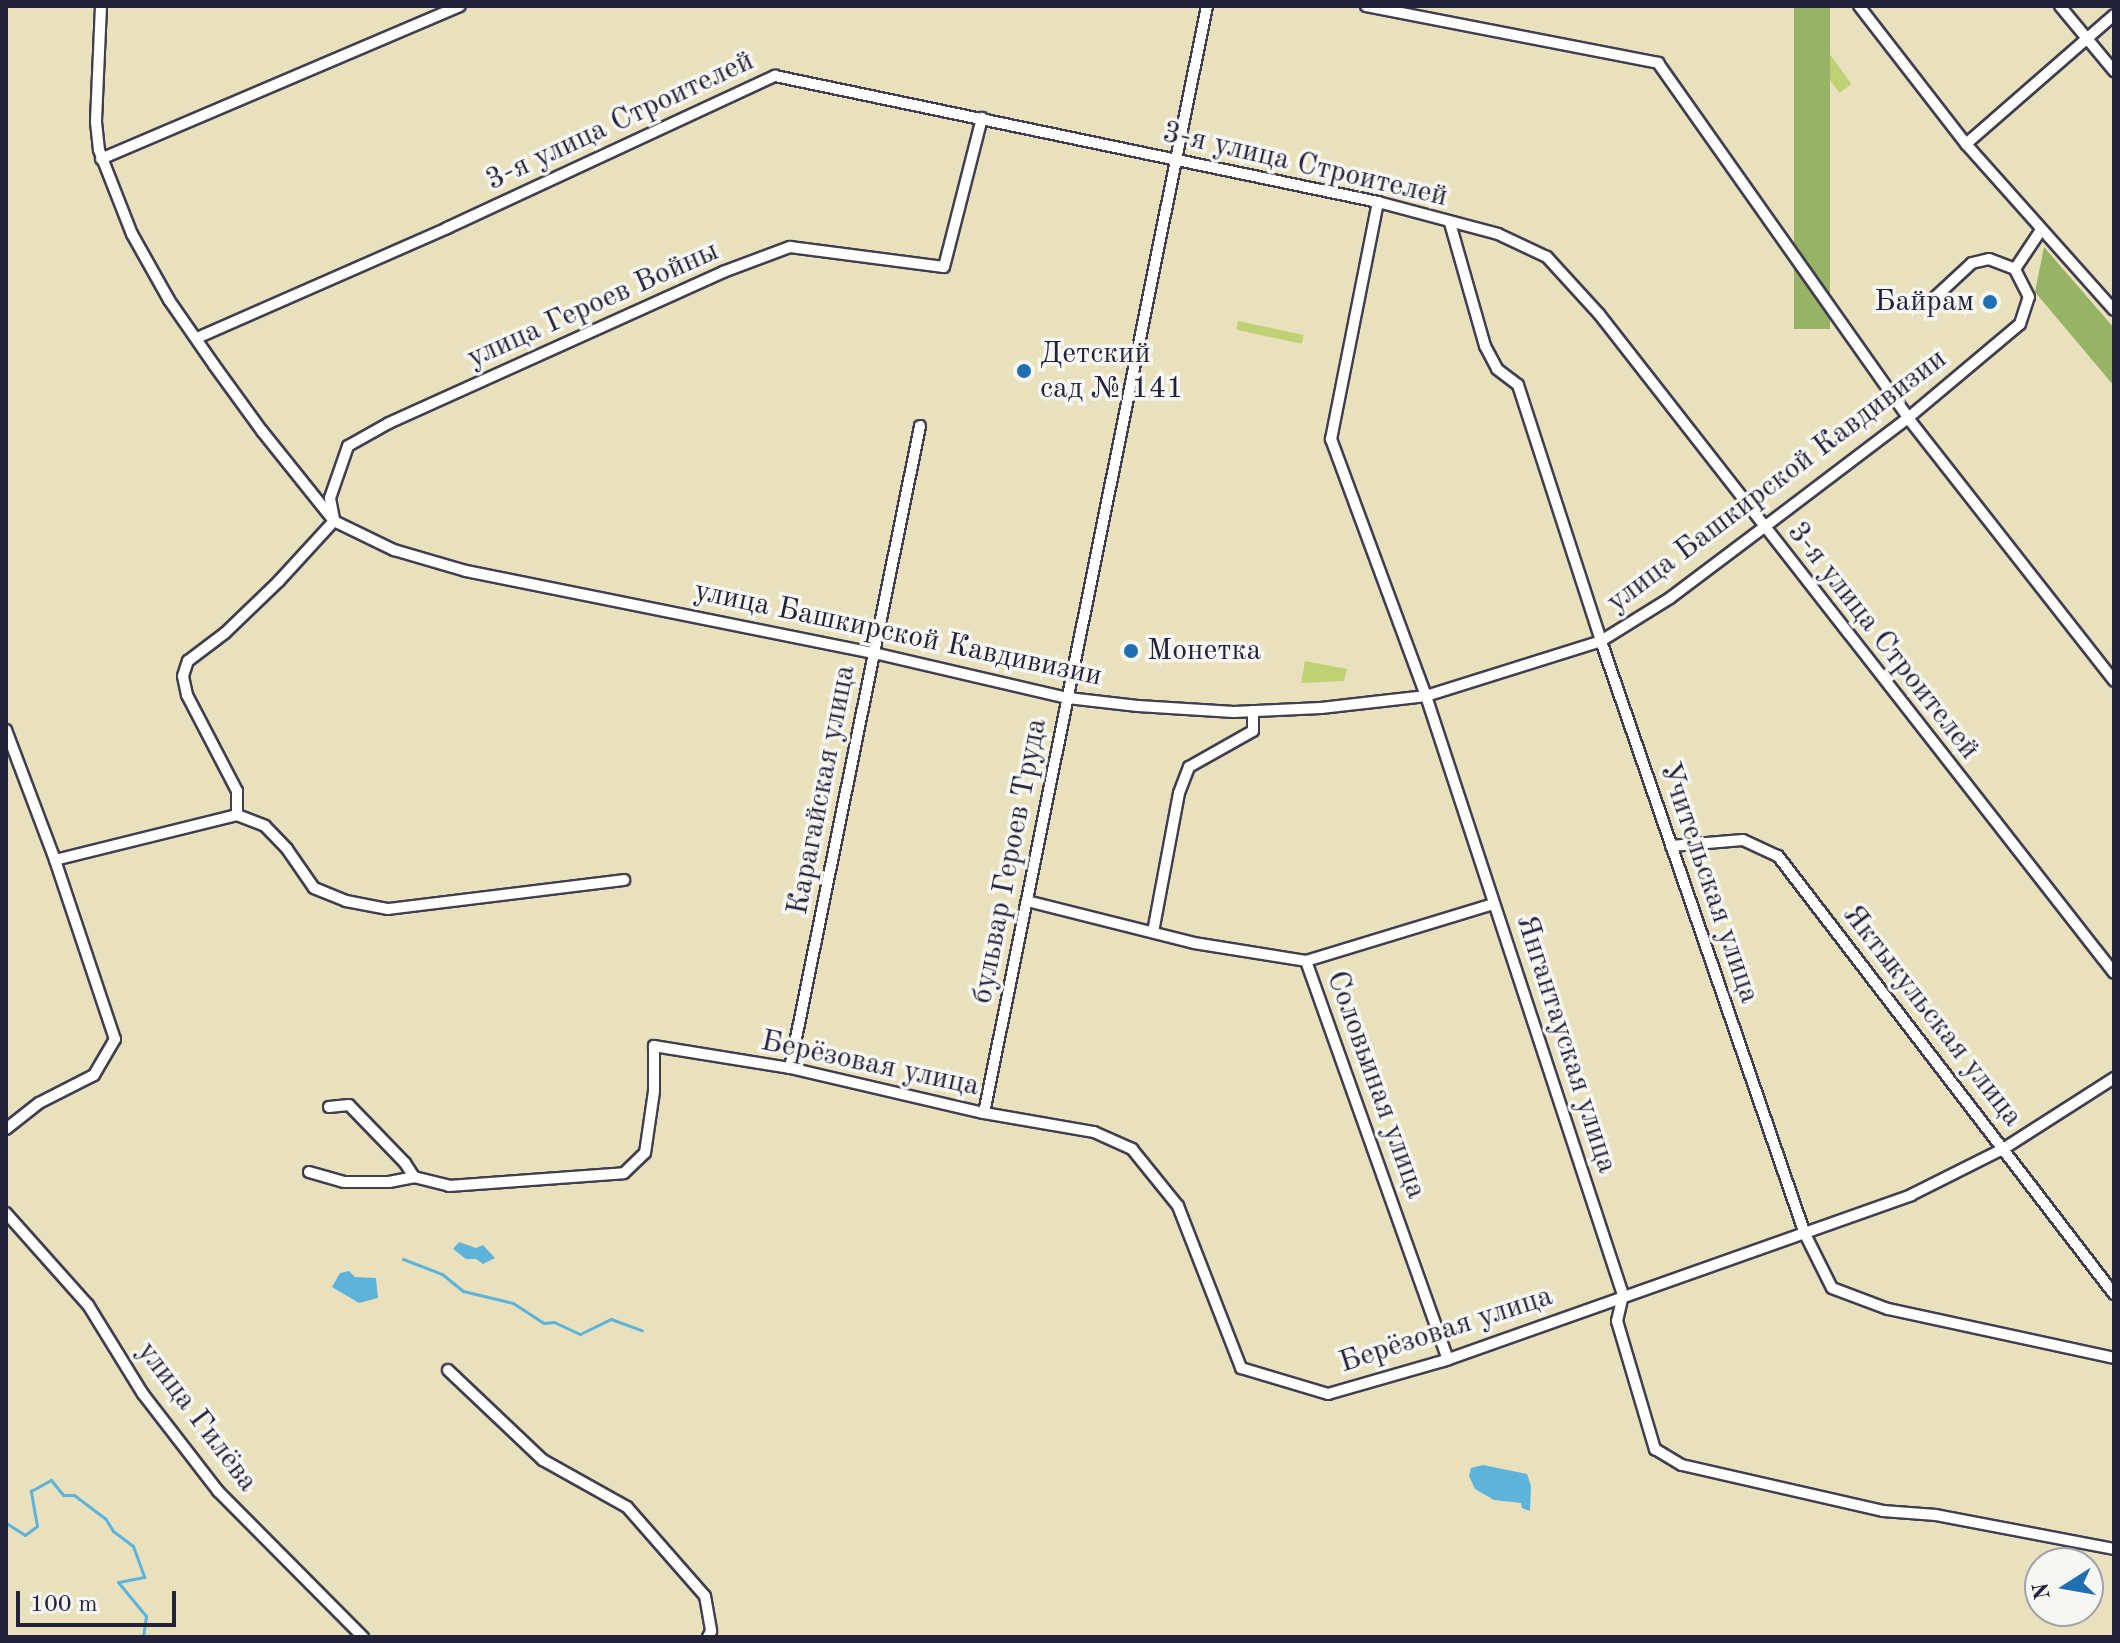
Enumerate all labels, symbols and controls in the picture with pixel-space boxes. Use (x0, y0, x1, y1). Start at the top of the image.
street label: 3-я улица Строителей (480, 43, 760, 199)
street label: 3-я улица Строителей (1159, 115, 1451, 215)
street label: улица Героев Войны (462, 233, 724, 377)
place label: Байрам (1874, 284, 1974, 320)
marker: Байрам (1981, 293, 1999, 311)
place label: Детский сад № 141 (1040, 336, 1184, 406)
street label: улица Башкирской Кавдивизии (1600, 341, 1954, 621)
marker: Детский сад № 141 (1015, 362, 1033, 380)
street label: 3-я улица Строителей (1779, 515, 1987, 767)
street label: улица Башкирской Кавдивизии (691, 573, 1105, 695)
place label: Монетка (1147, 633, 1261, 669)
marker: Монетка (1122, 642, 1140, 660)
street label: Карагайская улица (780, 662, 864, 918)
street label: бульвар Героев Труда (965, 715, 1055, 1007)
street label: Учительская улица (1651, 758, 1767, 1008)
street label: Яктыкульская улица (1834, 898, 2030, 1134)
street label: Янгантауская улица (1507, 910, 1625, 1178)
street label: Соловьиная улица (1318, 966, 1434, 1204)
street label: Берёзовая улица (758, 1023, 982, 1105)
street label: Берёзовая улица (1335, 1279, 1557, 1381)
street label: улица Гилёва (129, 1335, 265, 1499)
north arrow (2024, 1547, 2104, 1627)
scale bar (20, 1575, 180, 1625)
text: N (2030, 1581, 2055, 1602)
text: 100 m (30, 1593, 98, 1617)

